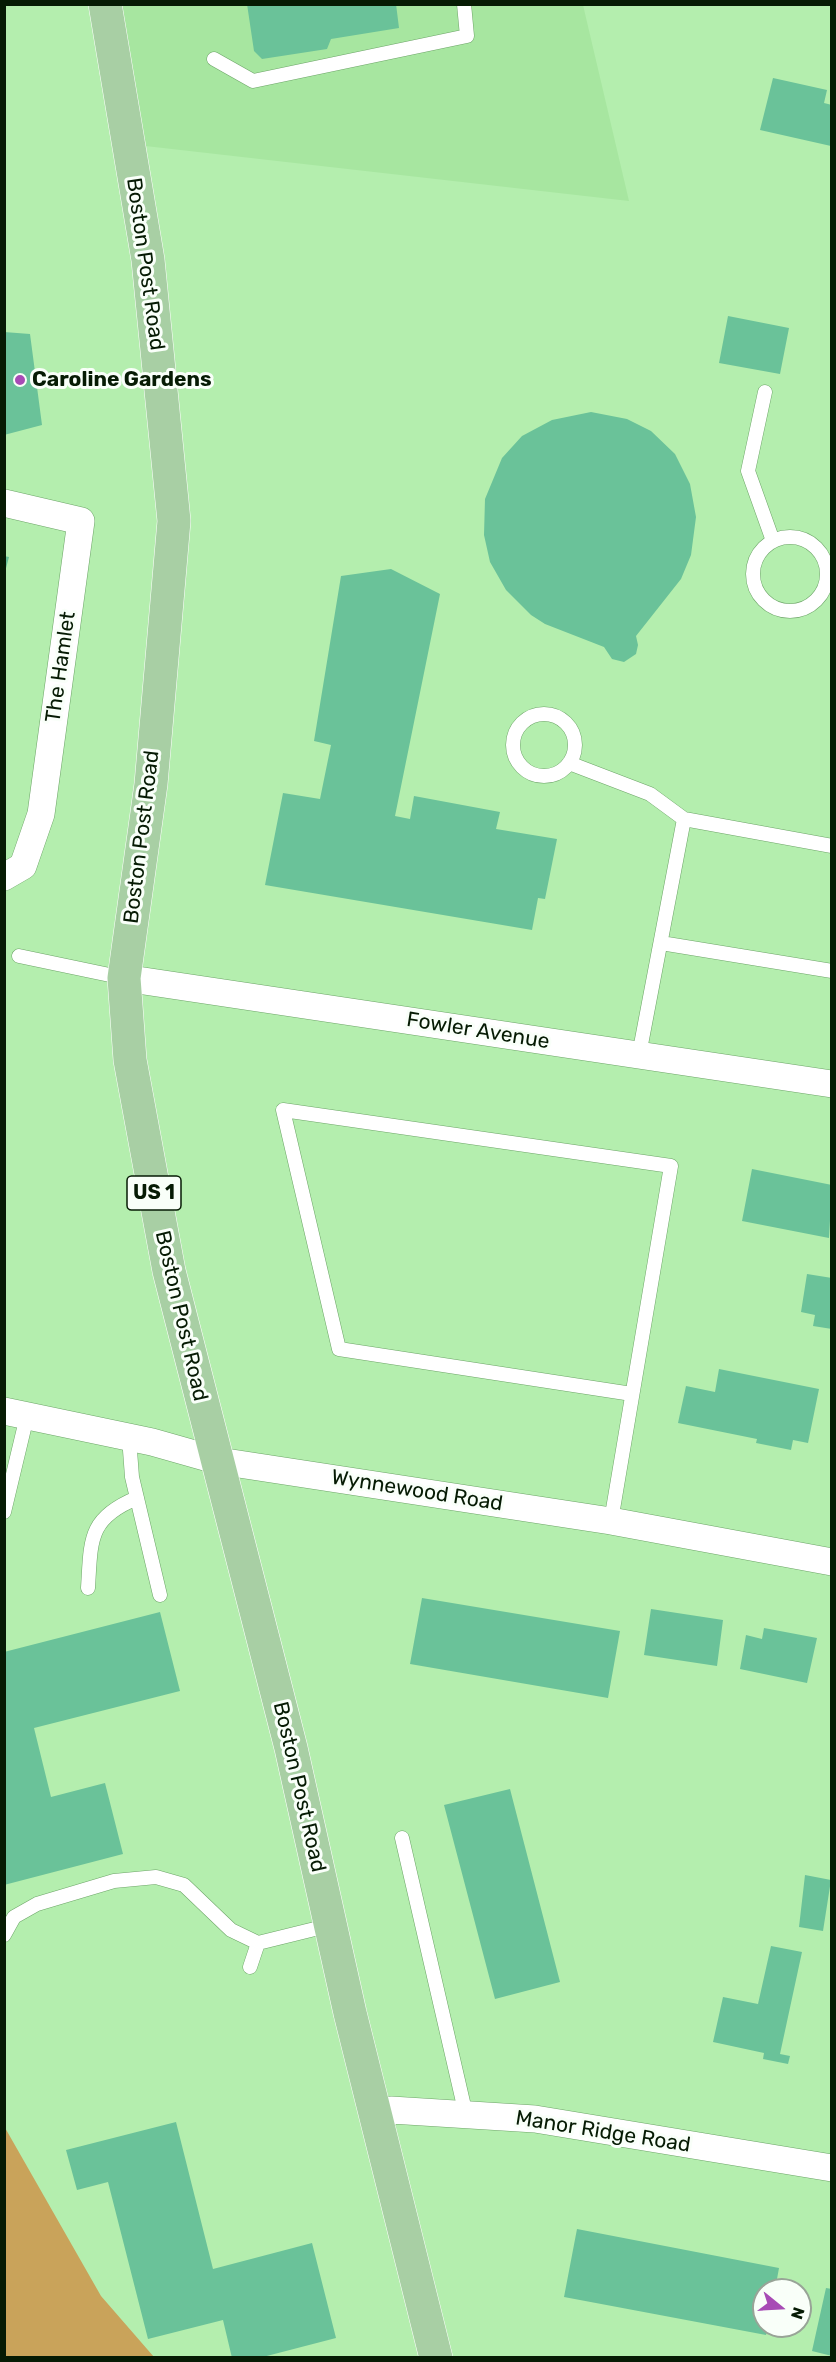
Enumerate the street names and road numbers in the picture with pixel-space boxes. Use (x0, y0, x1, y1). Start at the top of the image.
street label: Boston Post Road (120, 176, 170, 352)
street label: The Hamlet (41, 610, 81, 724)
street label: Boston Post Road (119, 749, 165, 925)
street label: Fowler Avenue (405, 1007, 551, 1055)
road number: US 1 (127, 1176, 181, 1210)
street label: Boston Post Road (149, 1228, 213, 1404)
street label: Wynnewood Road (329, 1465, 505, 1517)
street label: Boston Post Road (267, 1699, 331, 1875)
street label: Manor Ridge Road (514, 2106, 692, 2158)

